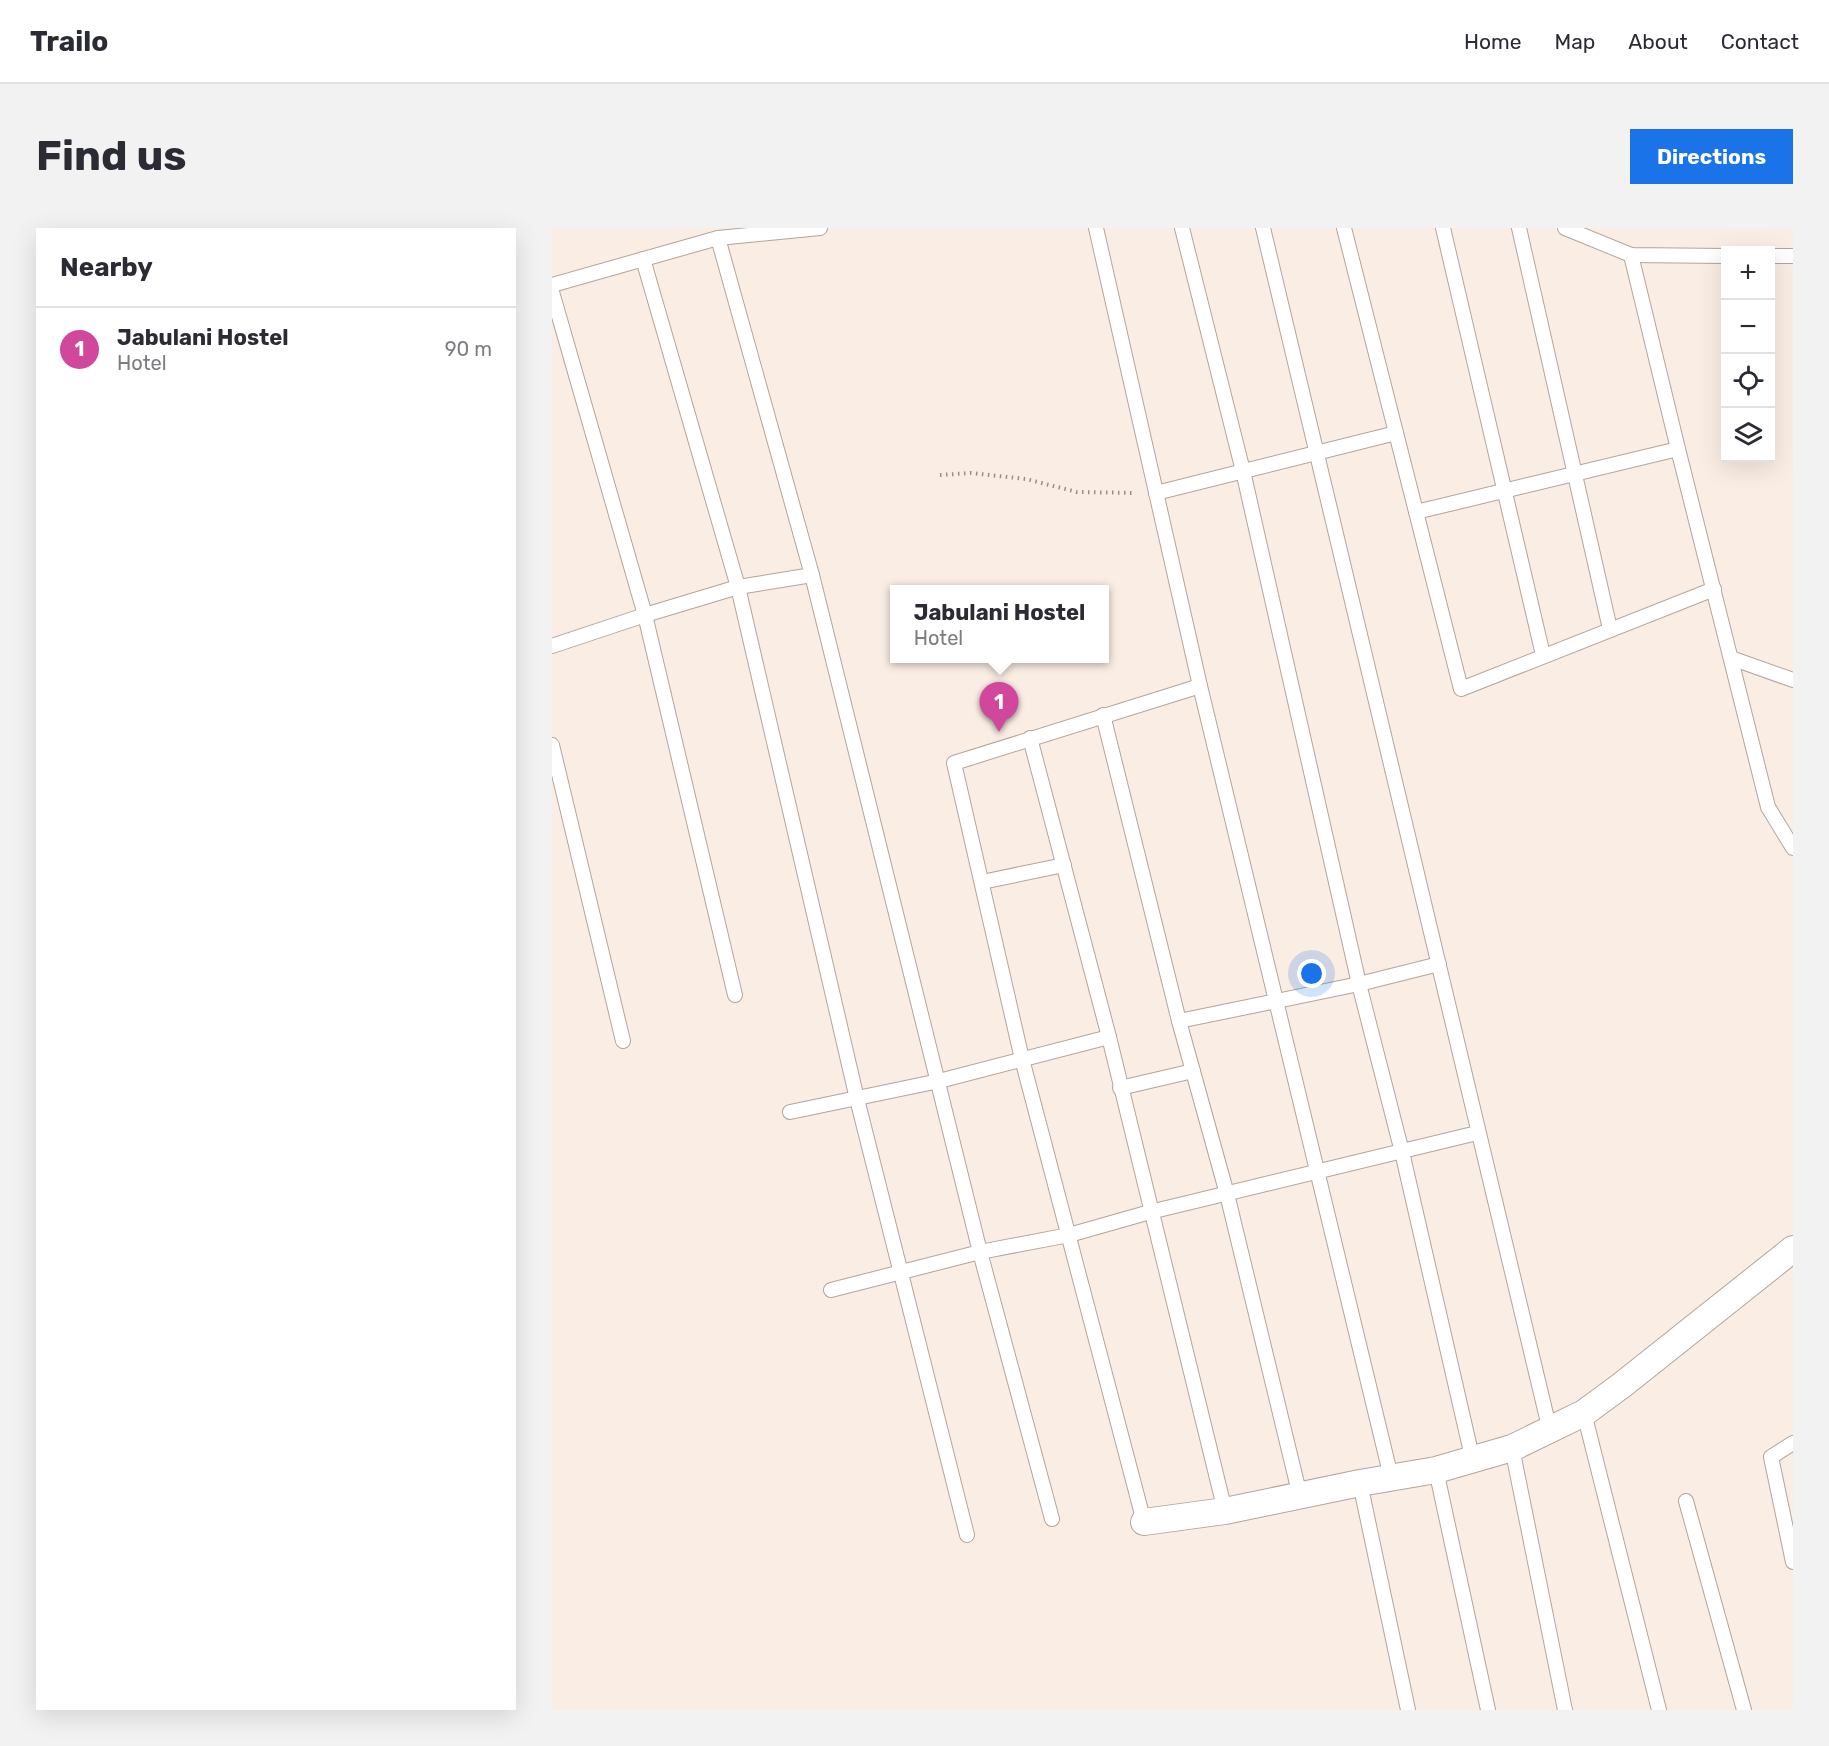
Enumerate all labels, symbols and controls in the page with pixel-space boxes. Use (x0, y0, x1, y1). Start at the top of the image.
text: Trailo (30, 25, 108, 58)
text: Home (1464, 29, 1521, 54)
text: Map (1554, 29, 1595, 54)
text: About (1628, 29, 1688, 54)
text: Contact (1721, 29, 1799, 54)
button: Directions (1630, 129, 1793, 184)
text: Find us (36, 131, 187, 181)
map controls (1721, 246, 1775, 462)
button: + (1721, 246, 1775, 300)
text: Nearby (60, 252, 153, 283)
button: − (1721, 300, 1775, 354)
text: Jabulani Hostel (117, 324, 289, 351)
text: 1 (75, 337, 84, 361)
text: 90 m (445, 337, 492, 361)
text: Hotel (117, 351, 167, 375)
button: locate (1721, 354, 1775, 408)
button: layers (1721, 408, 1775, 462)
popup (890, 585, 1109, 663)
text: Jabulani Hostel (914, 599, 1085, 626)
text: Hotel (914, 626, 963, 650)
pin: 1 (980, 682, 1018, 732)
your location (1297, 959, 1326, 988)

